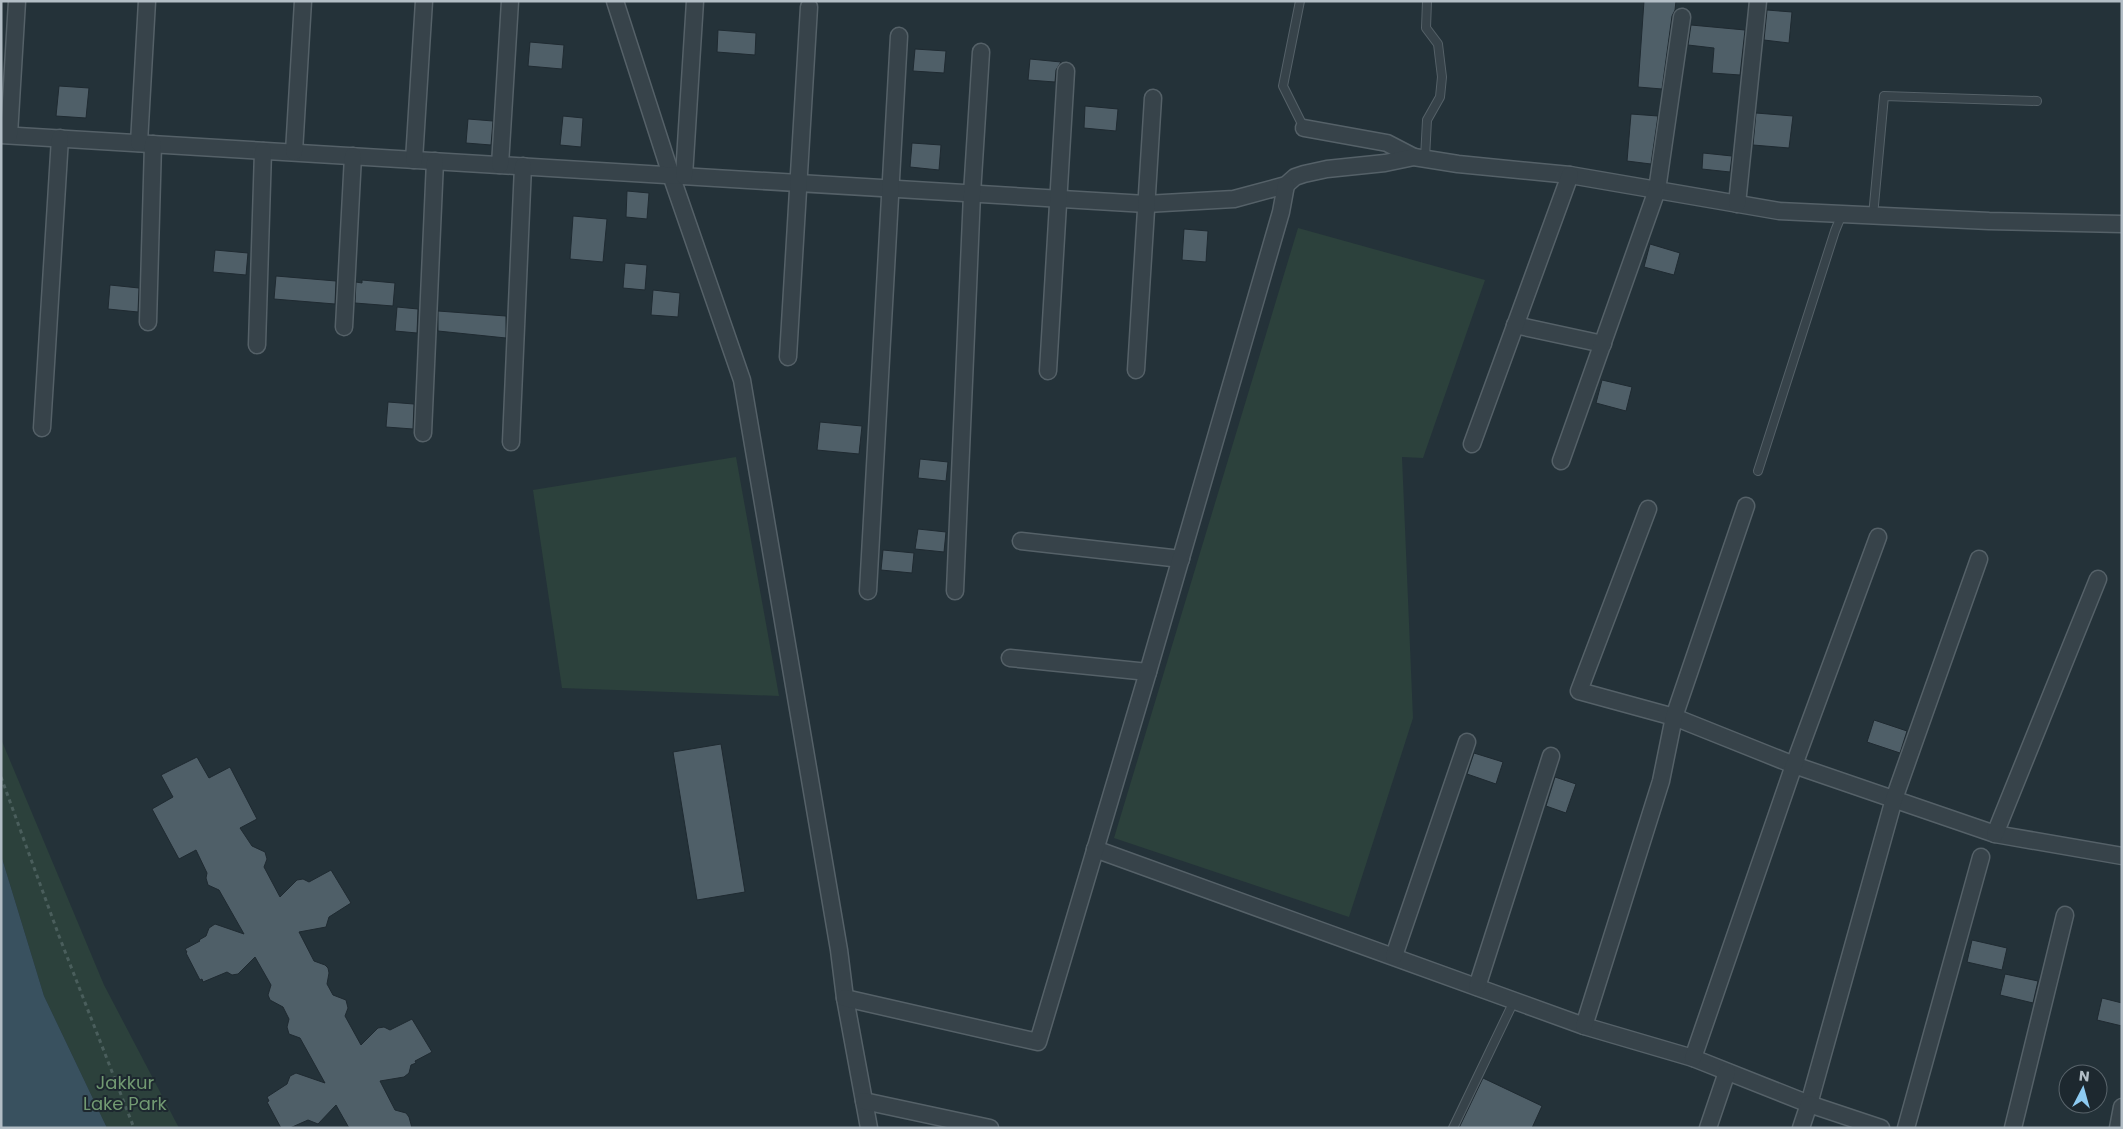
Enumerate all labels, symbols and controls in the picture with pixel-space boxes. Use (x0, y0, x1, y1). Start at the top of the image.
north arrow (2058, 1064, 2108, 1114)
text: N (2078, 1066, 2091, 1087)
park label: Jakkur Lake Park (83, 1070, 168, 1116)

